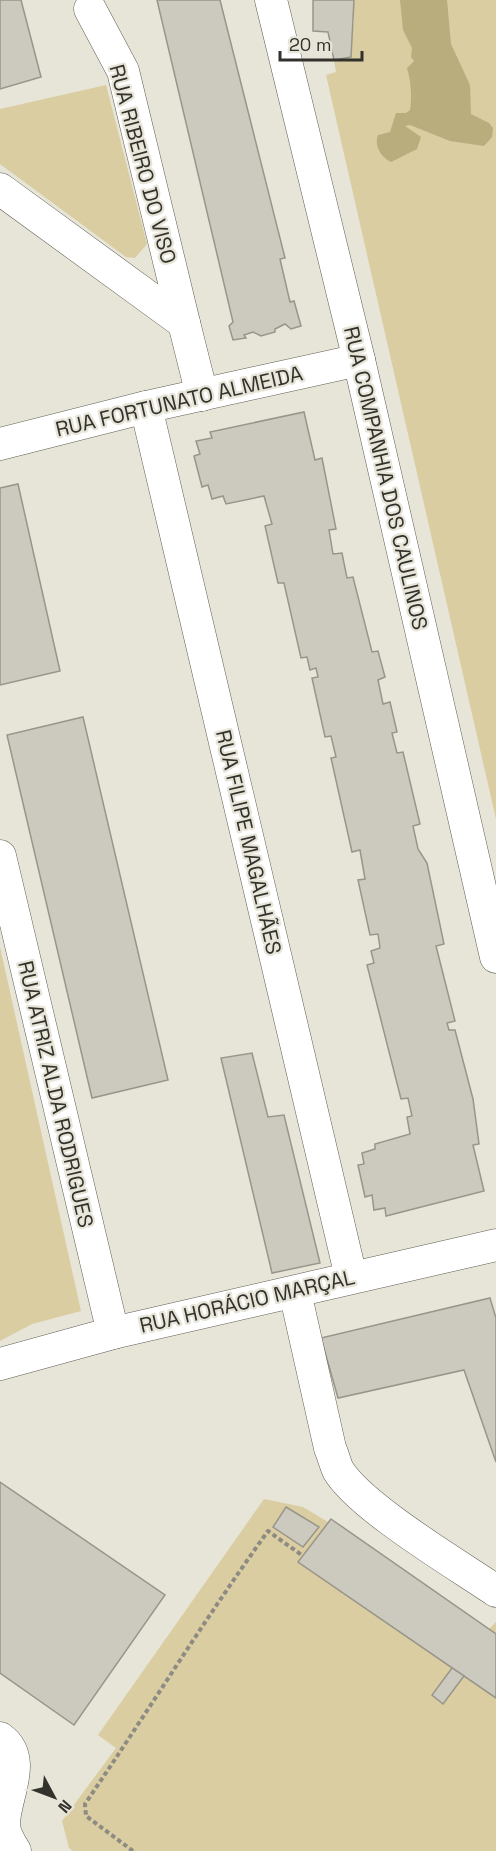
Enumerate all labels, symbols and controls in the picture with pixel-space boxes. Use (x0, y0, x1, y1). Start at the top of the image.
scale bar (280, 24, 362, 62)
text: 20 m (289, 33, 332, 56)
street label: RUA RIBEIRO DO VISO (103, 61, 183, 267)
street label: RUA COMPANHIA DOS CAULINOS (338, 324, 434, 632)
street label: RUA FORTUNATO ALMEIDA (53, 359, 305, 443)
street label: RUA FILIPE MAGALHÃES (210, 727, 288, 957)
street label: RUA ATRIZ ALDA RODRIGUES (12, 958, 100, 1230)
street label: RUA HORÁCIO MARÇAL (137, 1263, 357, 1339)
north arrow (24, 1767, 84, 1827)
text: N (53, 1796, 76, 1817)

